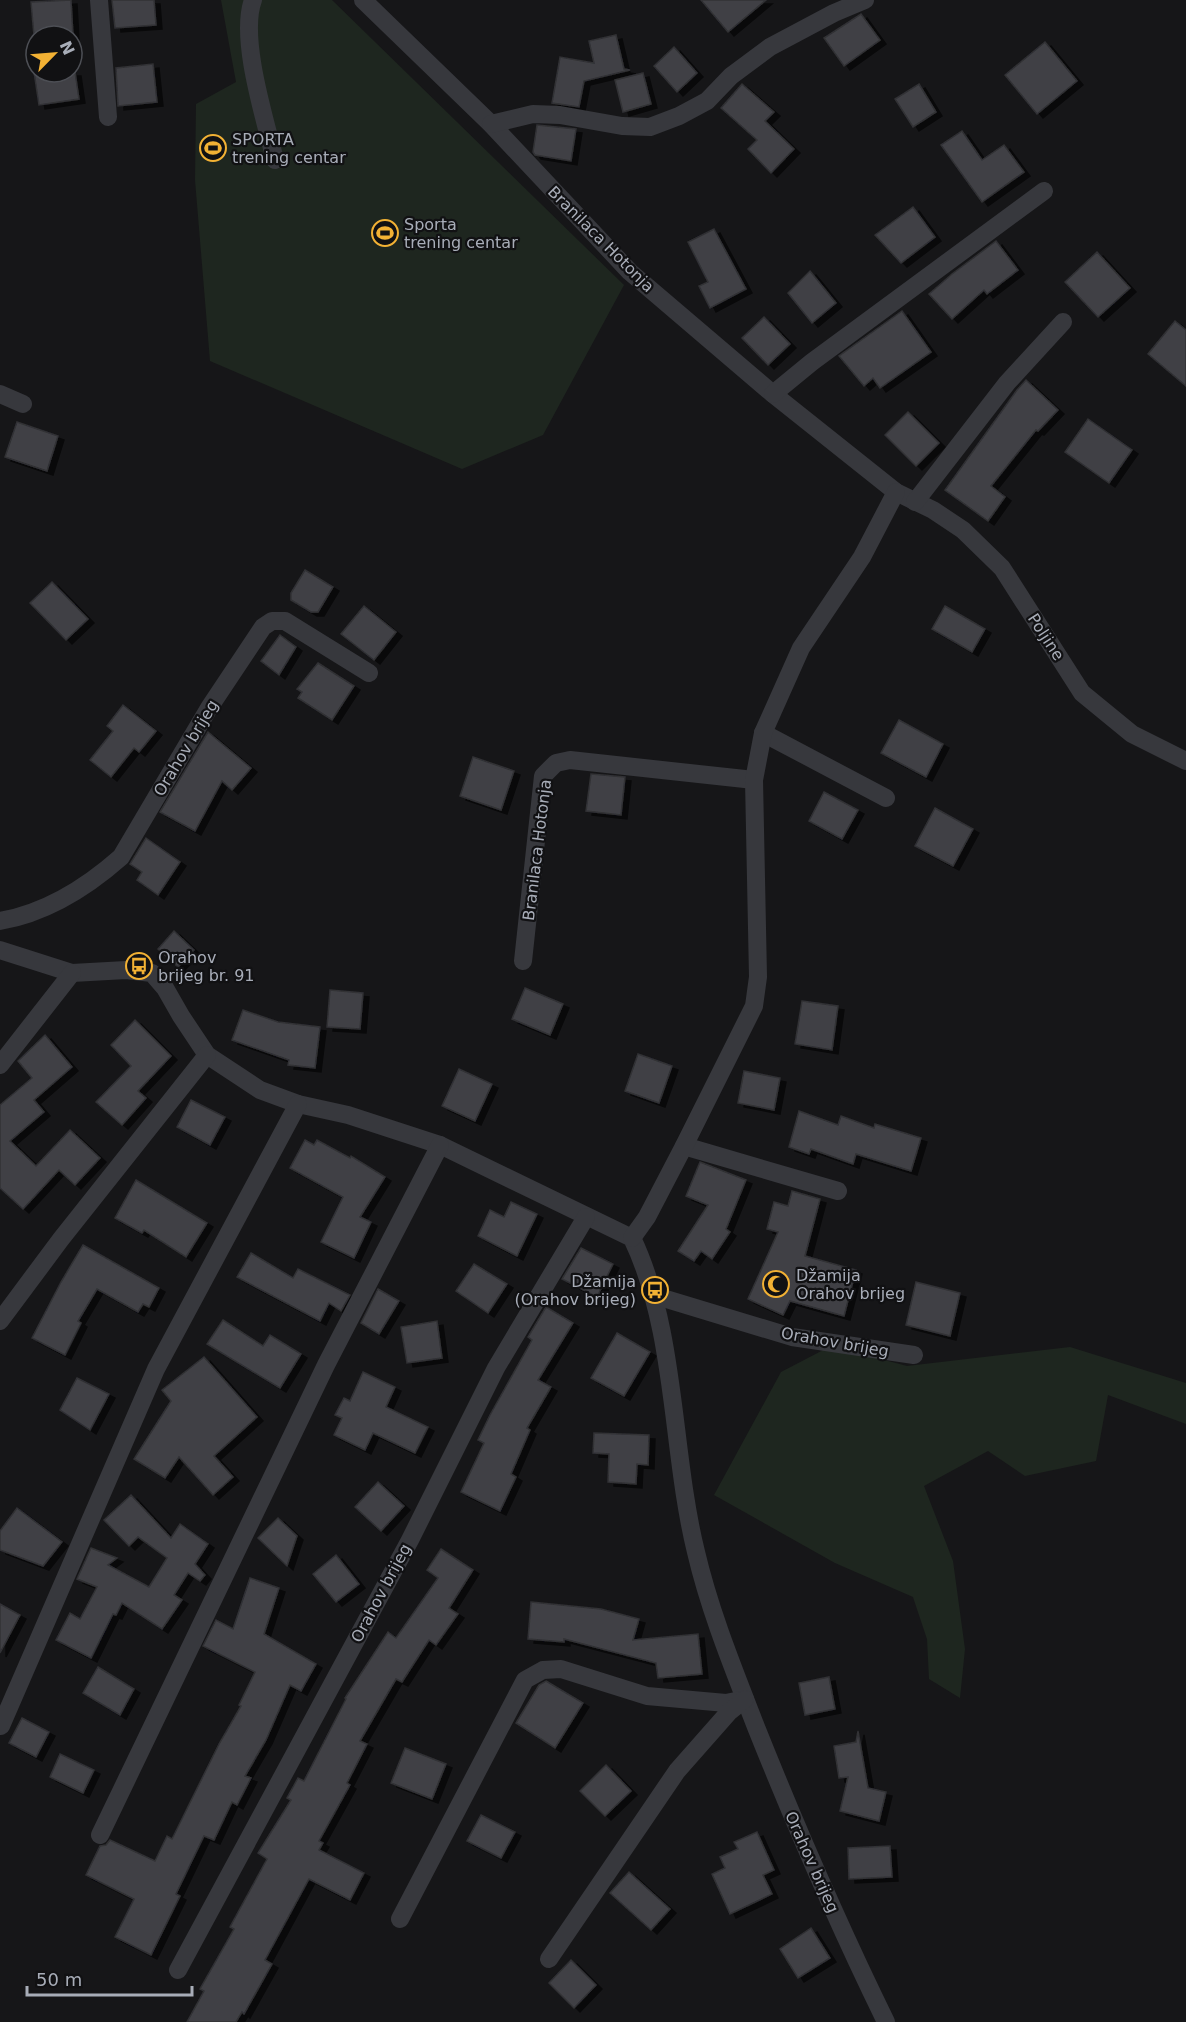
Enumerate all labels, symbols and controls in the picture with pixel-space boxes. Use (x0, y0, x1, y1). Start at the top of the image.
north arrow (24, 24, 84, 84)
text: N (56, 38, 79, 58)
place label: SPORTA trening centar (232, 130, 346, 167)
sports icon: SPORTA trening centar (198, 133, 228, 163)
street label: Branilaca Hotonja (544, 182, 658, 296)
place label: Sporta trening centar (404, 215, 518, 252)
sports icon: Sporta trening centar (370, 218, 400, 248)
street label: Poljine (1024, 610, 1068, 664)
street label: Orahov brijeg (150, 696, 222, 800)
street label: Branilaca Hotonja (519, 778, 555, 922)
place label: Orahov brijeg br. 91 (158, 948, 255, 985)
bus stop icon: Orahov brijeg br. 91 (124, 951, 154, 981)
place label: Džamija Orahov brijeg (796, 1266, 905, 1303)
mosque icon: Džamija Orahov brijeg (761, 1269, 791, 1299)
place label: Džamija (Orahov brijeg) (514, 1272, 636, 1309)
bus stop icon: Džamija (Orahov brijeg) (640, 1275, 670, 1305)
street label: Orahov brijeg (780, 1323, 890, 1361)
street label: Orahov brijeg (347, 1540, 415, 1646)
street label: Orahov brijeg (781, 1808, 843, 1916)
scale bar (27, 1959, 192, 1997)
text: 50 m (36, 1969, 82, 1990)

